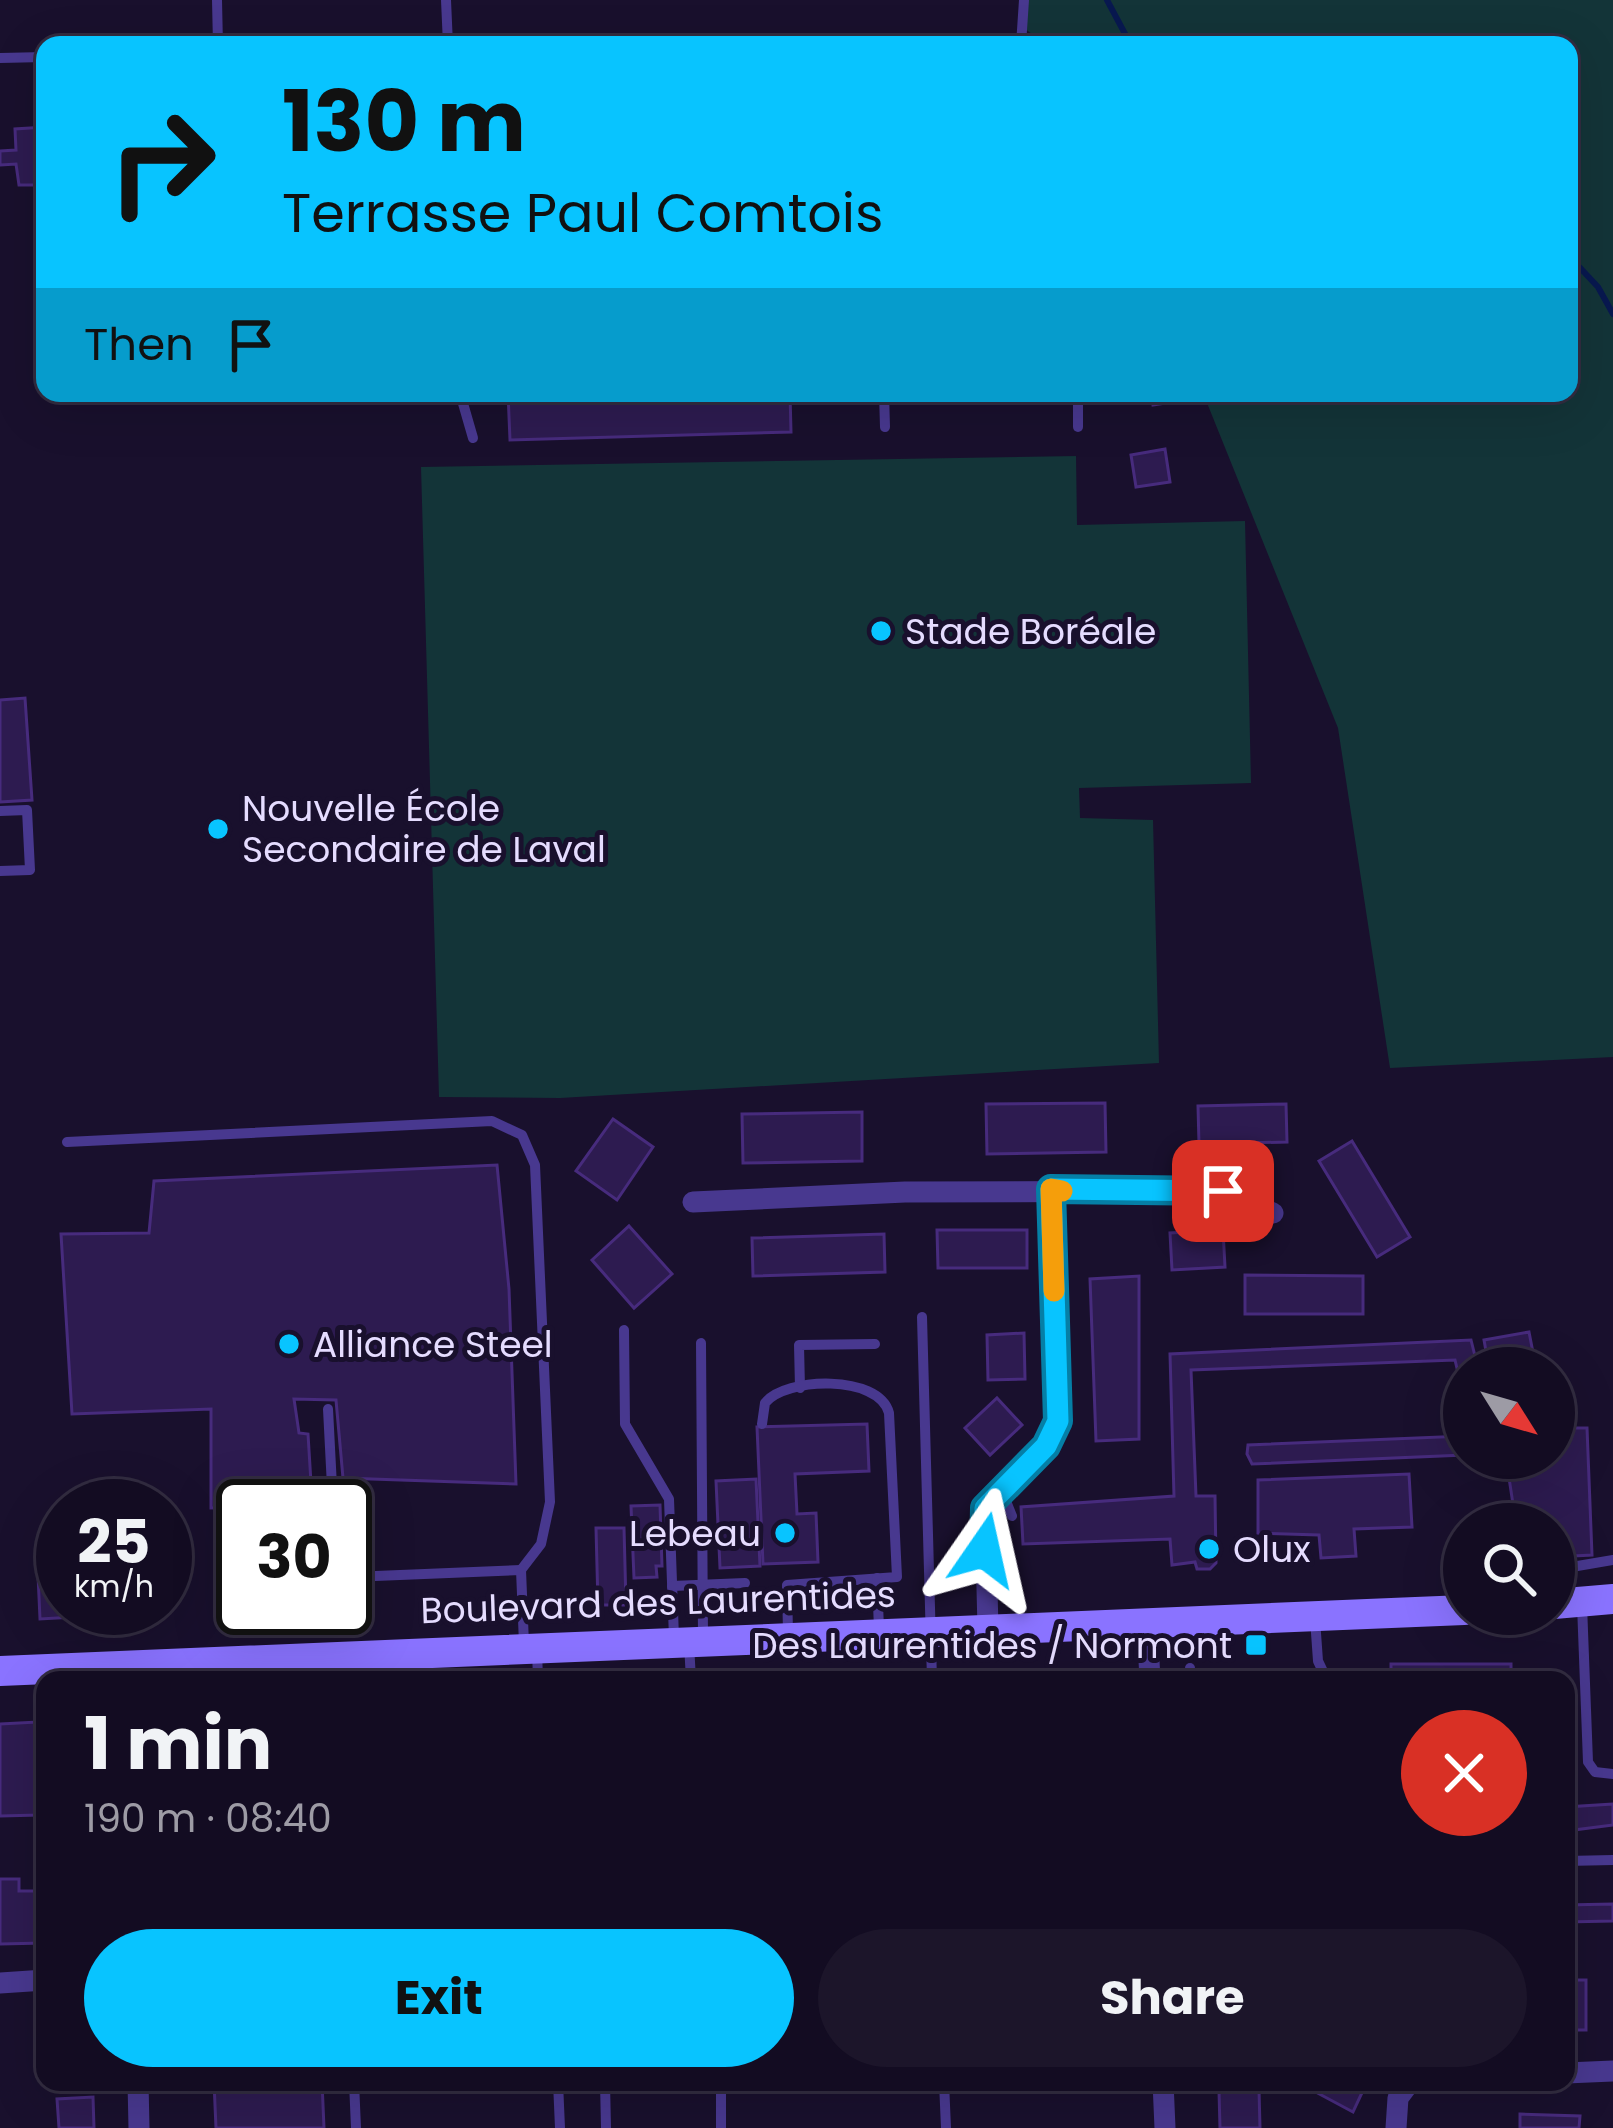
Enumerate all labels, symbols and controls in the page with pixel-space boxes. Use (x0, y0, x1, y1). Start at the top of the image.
text: 130 m (282, 63, 526, 180)
icon: right (84, 84, 240, 240)
text: Terrasse Paul Comtois (282, 175, 883, 251)
icon: arrive (218, 312, 284, 378)
text: Then (84, 313, 194, 376)
place label: Stade Boréale (905, 606, 1156, 657)
marker: Stade Boréale (868, 618, 894, 644)
place label: Nouvelle École Secondaire de Laval (242, 783, 606, 875)
marker: Nouvelle École Secondaire de Laval (205, 816, 231, 842)
pin (1172, 1140, 1274, 1242)
icon: arrive (1190, 1158, 1256, 1224)
place label: Alliance Steel (313, 1319, 553, 1370)
marker: Alliance Steel (276, 1331, 302, 1357)
north arrow (1443, 1347, 1575, 1479)
map controls (1443, 1347, 1575, 1635)
speed limit sign: 30 (216, 1479, 372, 1635)
position arrow (921, 1487, 1047, 1613)
text: 25 (77, 1500, 151, 1584)
button: search (1443, 1503, 1575, 1635)
place label: Lebeau (629, 1508, 761, 1559)
marker: Lebeau (772, 1520, 798, 1546)
place label: Olux (1233, 1524, 1310, 1575)
marker: Olux (1196, 1536, 1222, 1562)
text: km/h (74, 1565, 154, 1608)
street label: Boulevard des Laurentides (420, 1569, 896, 1636)
place label: Des Laurentides / Normont (752, 1620, 1232, 1671)
marker: Des Laurentides / Normont (1243, 1632, 1269, 1658)
text: 1 min (84, 1693, 272, 1794)
button: close (1401, 1710, 1527, 1836)
text: 190 m · 08:40 (84, 1791, 332, 1846)
button: Exit (84, 1929, 794, 2067)
button: Share (818, 1929, 1527, 2067)

